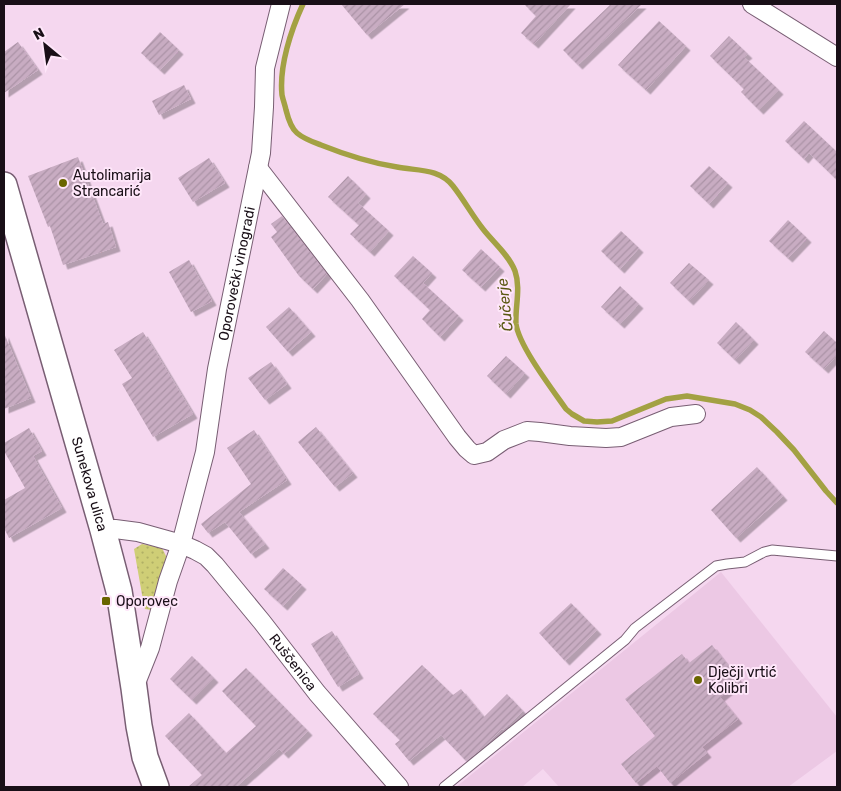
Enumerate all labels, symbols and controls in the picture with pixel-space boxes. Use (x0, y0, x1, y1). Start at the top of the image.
north arrow (20, 20, 70, 70)
text: N (30, 24, 47, 44)
place label: Autolimarija Strancarić (73, 167, 151, 200)
marker: Autolimarija Strancarić (57, 177, 69, 189)
street label: Oporovečki vinogradi (215, 205, 259, 342)
water label: Čučerje (493, 277, 517, 333)
street label: Sunekova ulica (68, 435, 111, 533)
place label: Oporovec (116, 593, 178, 610)
marker: Oporovec (100, 595, 112, 607)
street label: Ruščenica (265, 630, 320, 694)
place label: Dječji vrtić Kolibri (708, 664, 777, 697)
marker: Dječji vrtić Kolibri (692, 674, 704, 686)

